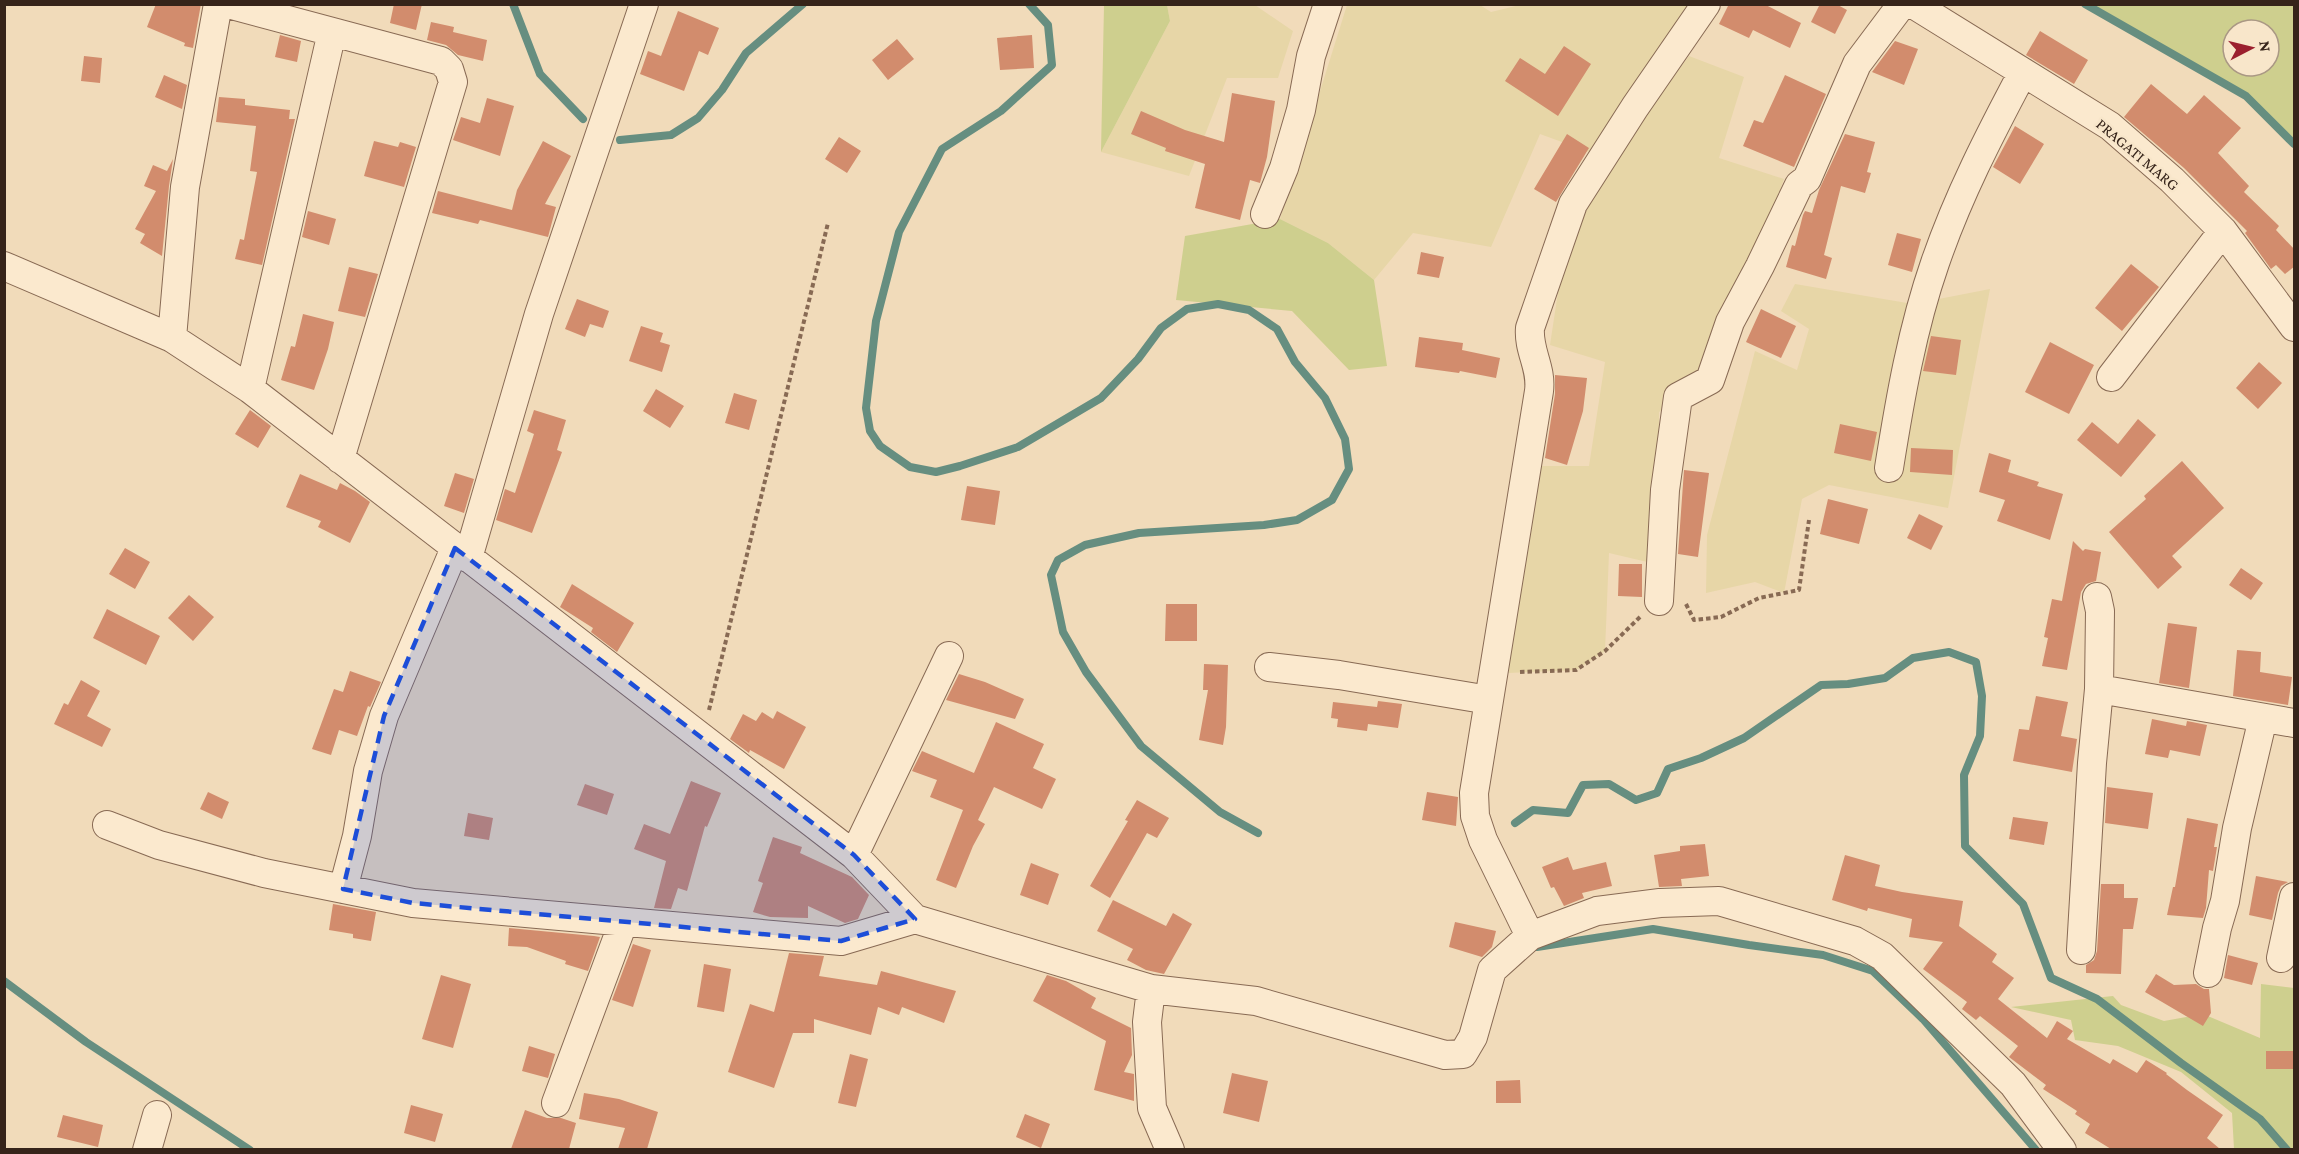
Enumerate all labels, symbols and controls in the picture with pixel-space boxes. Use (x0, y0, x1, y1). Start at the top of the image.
north arrow (2221, 18, 2281, 78)
text: N (2256, 40, 2275, 53)
street label: PRAGATI MARG (2093, 115, 2182, 194)

